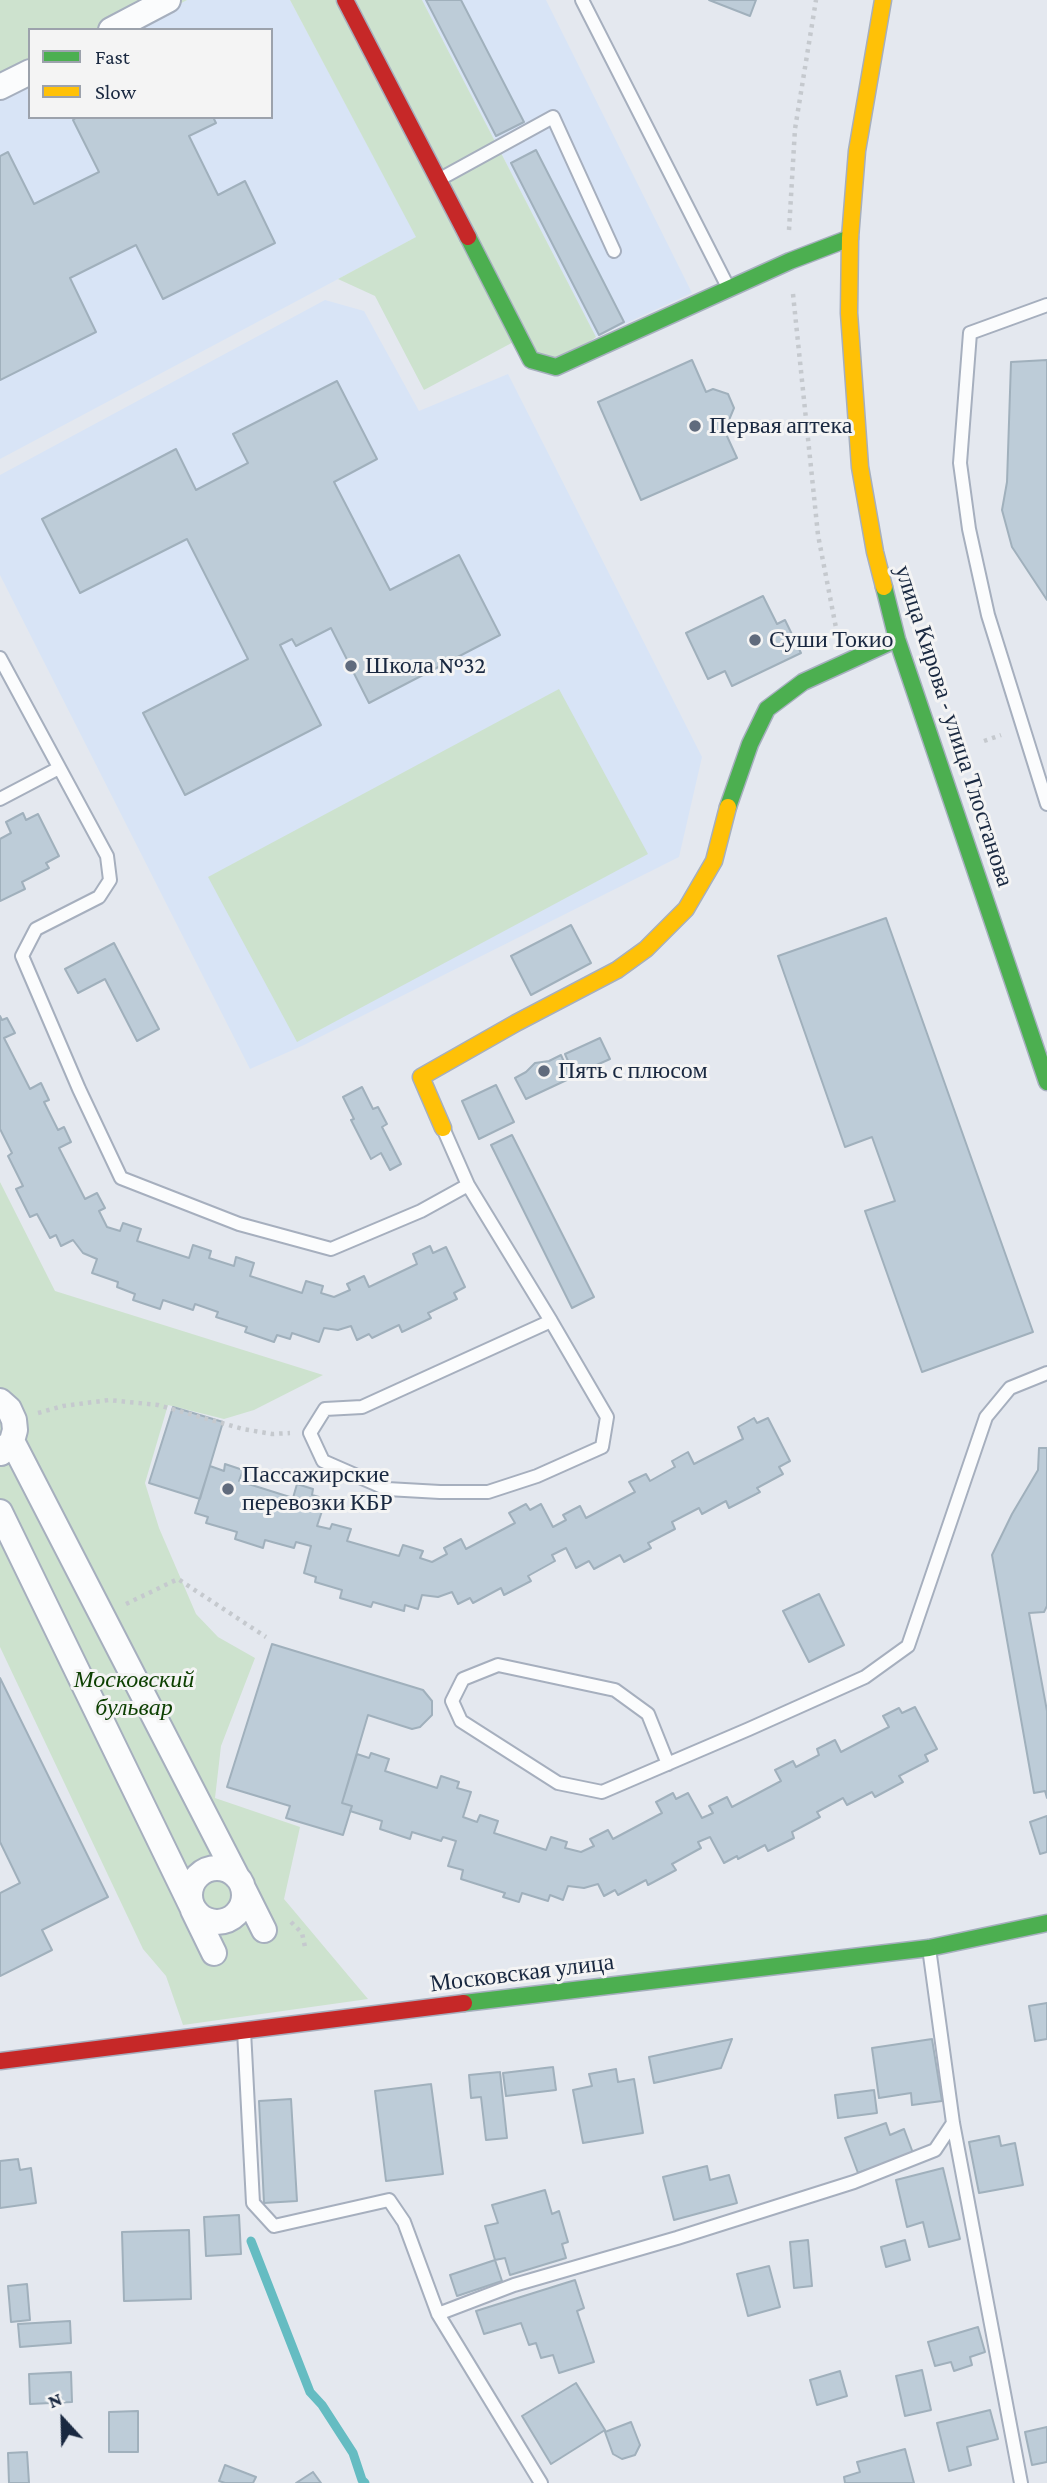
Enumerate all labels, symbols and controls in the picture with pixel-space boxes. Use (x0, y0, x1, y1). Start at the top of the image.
legend (28, 28, 273, 119)
text: Fast (95, 45, 130, 69)
text: Slow (95, 80, 136, 104)
place label: Первая аптека (709, 412, 852, 440)
marker: Первая аптека (687, 418, 703, 434)
street label: улица Кирова - улица Тлостанова (888, 562, 1020, 890)
place label: Суши Токио (769, 626, 894, 654)
marker: Суши Токио (747, 632, 763, 648)
place label: Школа №32 (365, 652, 486, 680)
marker: Школа №32 (343, 658, 359, 674)
place label: Пять с плюсом (558, 1057, 708, 1085)
marker: Пять с плюсом (536, 1063, 552, 1079)
place label: Пассажирские перевозки КБР (242, 1461, 393, 1517)
marker: Пассажирские перевозки КБР (220, 1481, 236, 1497)
park label: Московский бульвар (74, 1666, 194, 1722)
street label: Московская улица (428, 1947, 616, 1999)
north arrow (28, 2385, 98, 2455)
text: N (45, 2388, 65, 2412)

